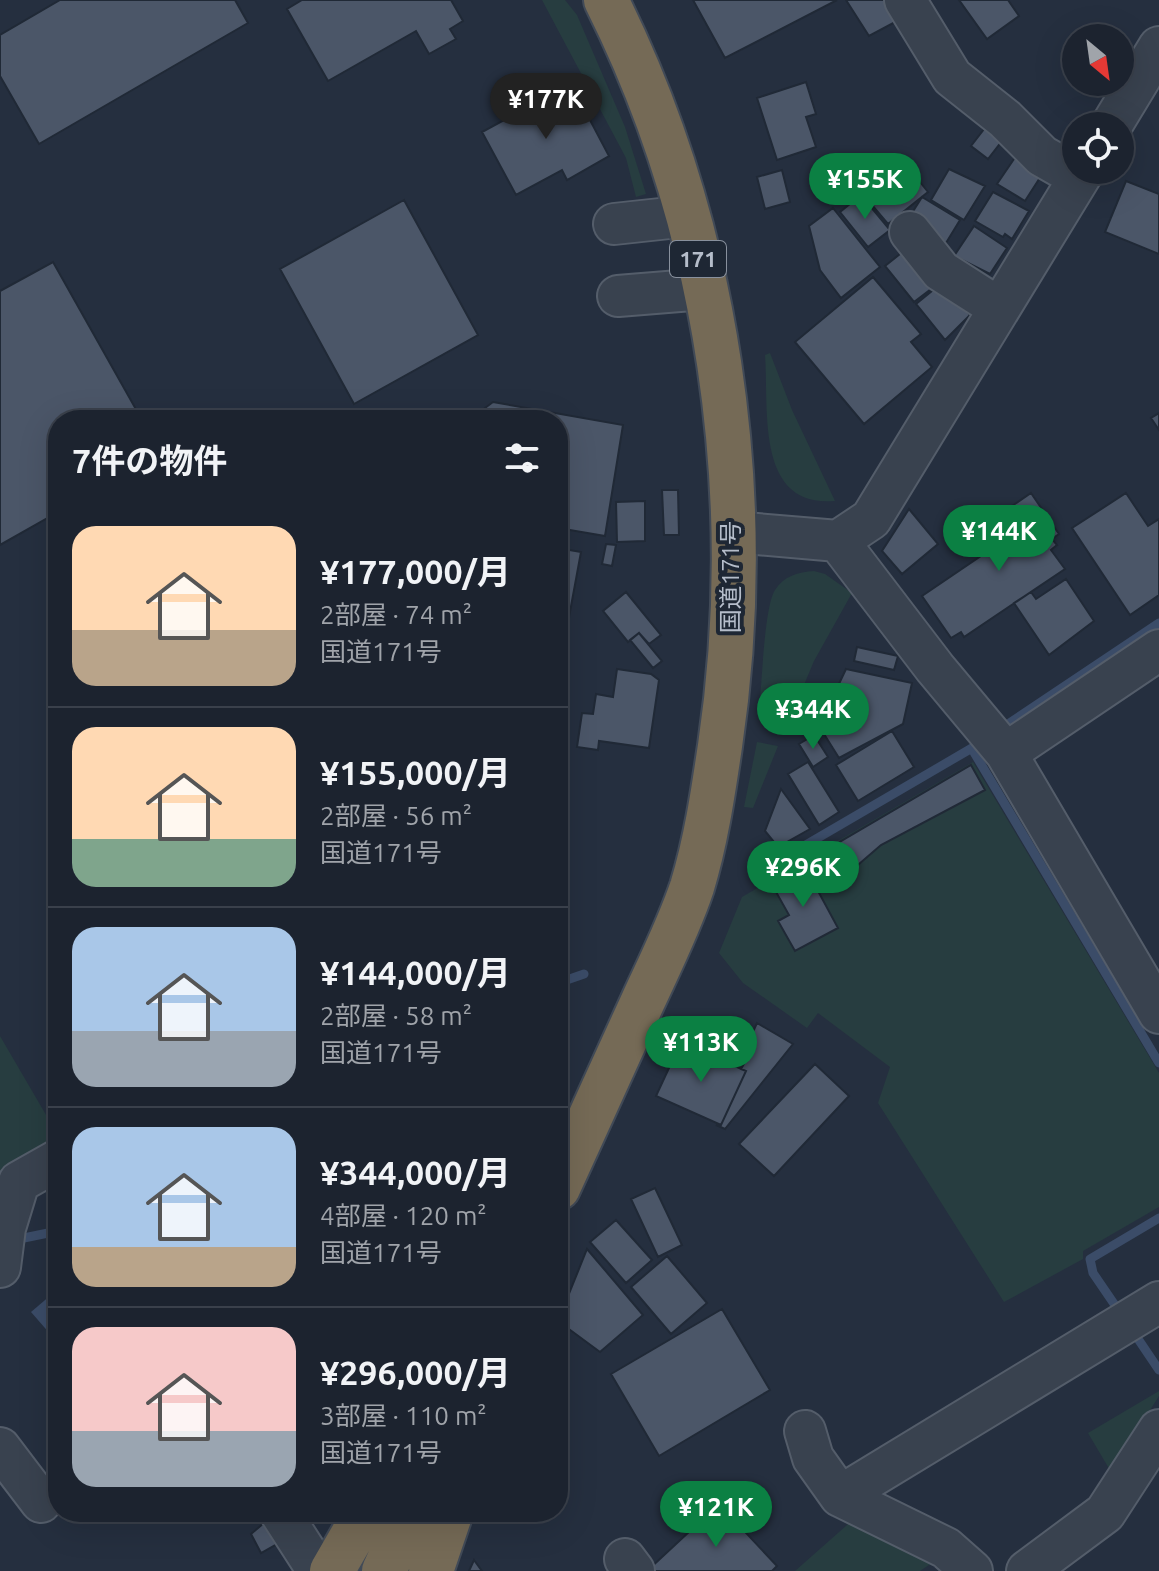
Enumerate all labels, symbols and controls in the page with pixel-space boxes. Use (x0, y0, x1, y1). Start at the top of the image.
north arrow (1062, 24, 1134, 96)
map controls (1062, 24, 1134, 184)
pin: ¥177K (490, 73, 602, 141)
text: ¥177K (508, 84, 584, 113)
button: locate (1062, 112, 1134, 184)
pin: ¥155K (809, 153, 921, 221)
text: ¥155K (827, 164, 903, 193)
road number: 171 (670, 241, 726, 277)
icon: filters (500, 436, 544, 480)
text: 7件の物件 (72, 441, 227, 479)
pin: ¥144K (943, 505, 1055, 573)
text: ¥144K (961, 516, 1037, 545)
street label: 国道171号 (717, 521, 744, 633)
text: ¥177,000/月 (320, 552, 511, 590)
icon: home (136, 558, 232, 654)
text: 2部屋 · 74 m² (320, 600, 472, 629)
text: 国道171号 (320, 637, 442, 666)
pin: ¥344K (757, 683, 869, 751)
text: ¥344K (775, 694, 851, 723)
text: ¥155,000/月 (320, 753, 511, 791)
icon: home (136, 759, 232, 855)
text: 2部屋 · 56 m² (320, 801, 472, 830)
text: 国道171号 (320, 838, 442, 867)
pin: ¥296K (747, 841, 859, 909)
text: ¥296K (765, 852, 841, 881)
text: ¥144,000/月 (320, 953, 511, 991)
icon: home (136, 959, 232, 1055)
text: 2部屋 · 58 m² (320, 1001, 472, 1030)
pin: ¥113K (645, 1016, 757, 1084)
text: ¥113K (663, 1027, 739, 1056)
text: 国道171号 (320, 1038, 442, 1067)
text: ¥344,000/月 (320, 1153, 511, 1191)
icon: home (136, 1159, 232, 1255)
text: 4部屋 · 120 m² (320, 1201, 487, 1230)
text: 国道171号 (320, 1238, 442, 1267)
text: ¥296,000/月 (320, 1353, 511, 1391)
icon: home (136, 1359, 232, 1455)
text: 3部屋 · 110 m² (320, 1401, 487, 1430)
text: 国道171号 (320, 1438, 442, 1467)
pin: ¥121K (660, 1481, 772, 1549)
text: ¥121K (678, 1492, 754, 1521)

